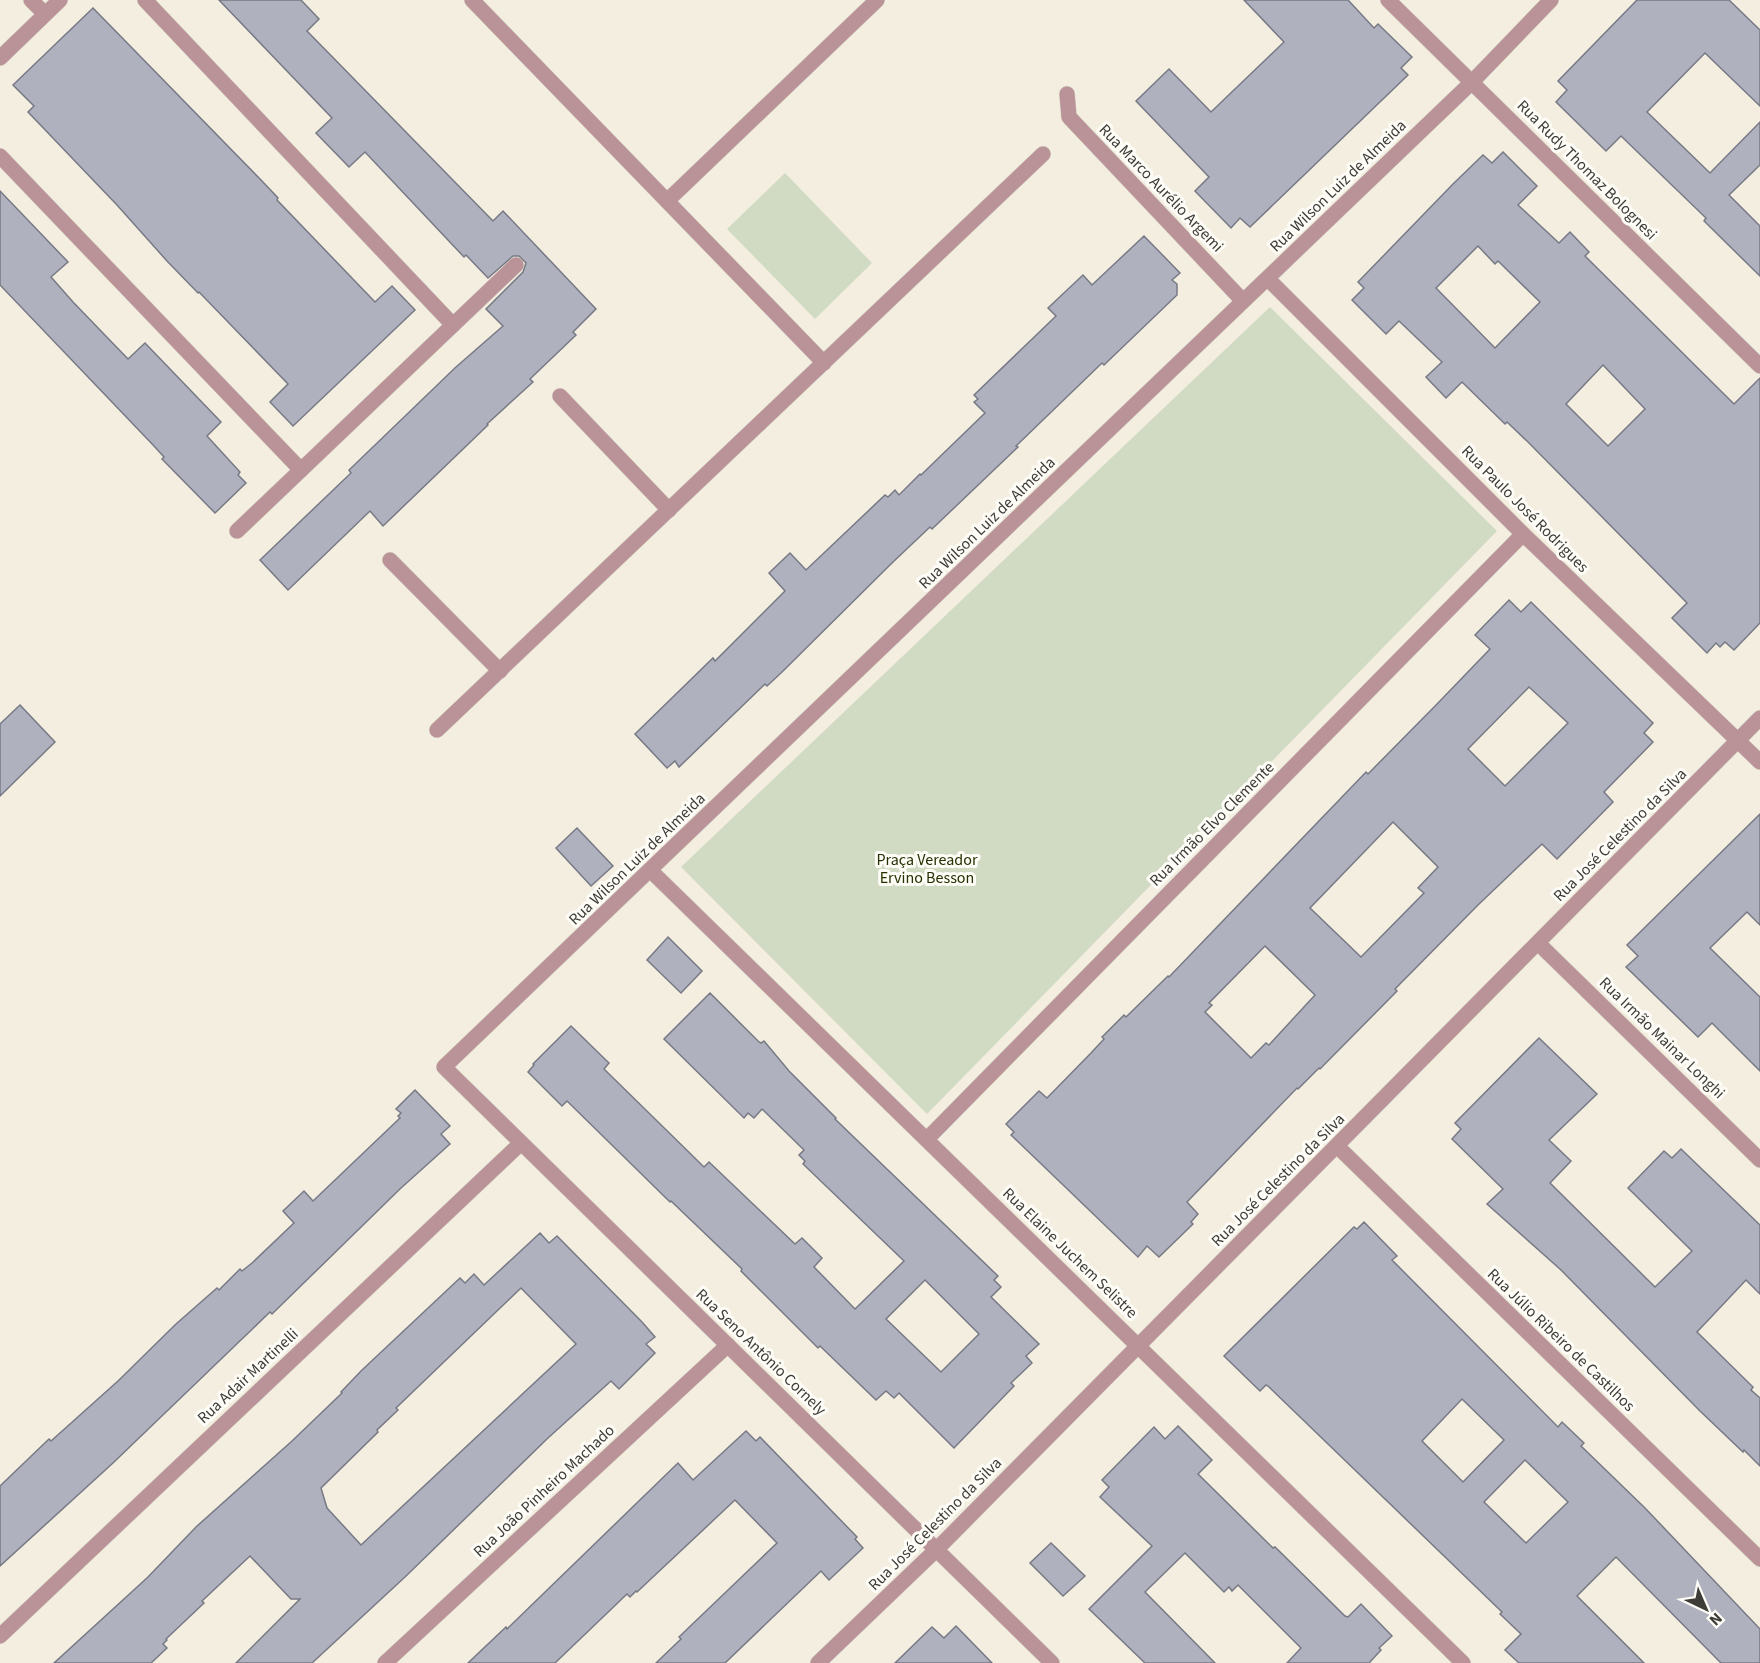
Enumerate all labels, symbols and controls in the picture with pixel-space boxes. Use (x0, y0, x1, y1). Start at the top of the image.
street label: Rua Rudy Thomaz Bolognesi (1512, 95, 1662, 245)
street label: Rua Wilson Luiz de Almeida (1265, 115, 1411, 257)
street label: Rua Marco Aurélio Argemi (1094, 119, 1228, 257)
street label: Rua Paulo José Rodrigues (1457, 441, 1594, 578)
street label: Rua Wilson Luiz de Almeida (914, 452, 1060, 594)
street label: Rua Irmão Elvo Clemente (1145, 757, 1279, 891)
street label: Rua José Celestino da Silva (1548, 763, 1692, 907)
street label: Rua Wilson Luiz de Almeida (564, 788, 710, 930)
park label: Praça Vereador Ervino Besson (877, 849, 978, 889)
street label: Rua Irmão Mainar Longhi (1594, 972, 1730, 1104)
street label: Rua José Celestino da Silva (1206, 1108, 1350, 1252)
street label: Rua Elaine Juchem Selistre (998, 1183, 1142, 1323)
street label: Rua Júlio Ribeiro de Castilhos (1482, 1264, 1640, 1417)
street label: Rua Seno Antônio Cornely (691, 1284, 831, 1421)
street label: Rua Adair Martinelli (193, 1323, 303, 1429)
street label: Rua João Pinheiro Machado (468, 1420, 620, 1562)
street label: Rua José Celestino da Silva (863, 1452, 1007, 1596)
north arrow (1676, 1579, 1736, 1639)
text: N (1704, 1607, 1727, 1631)

